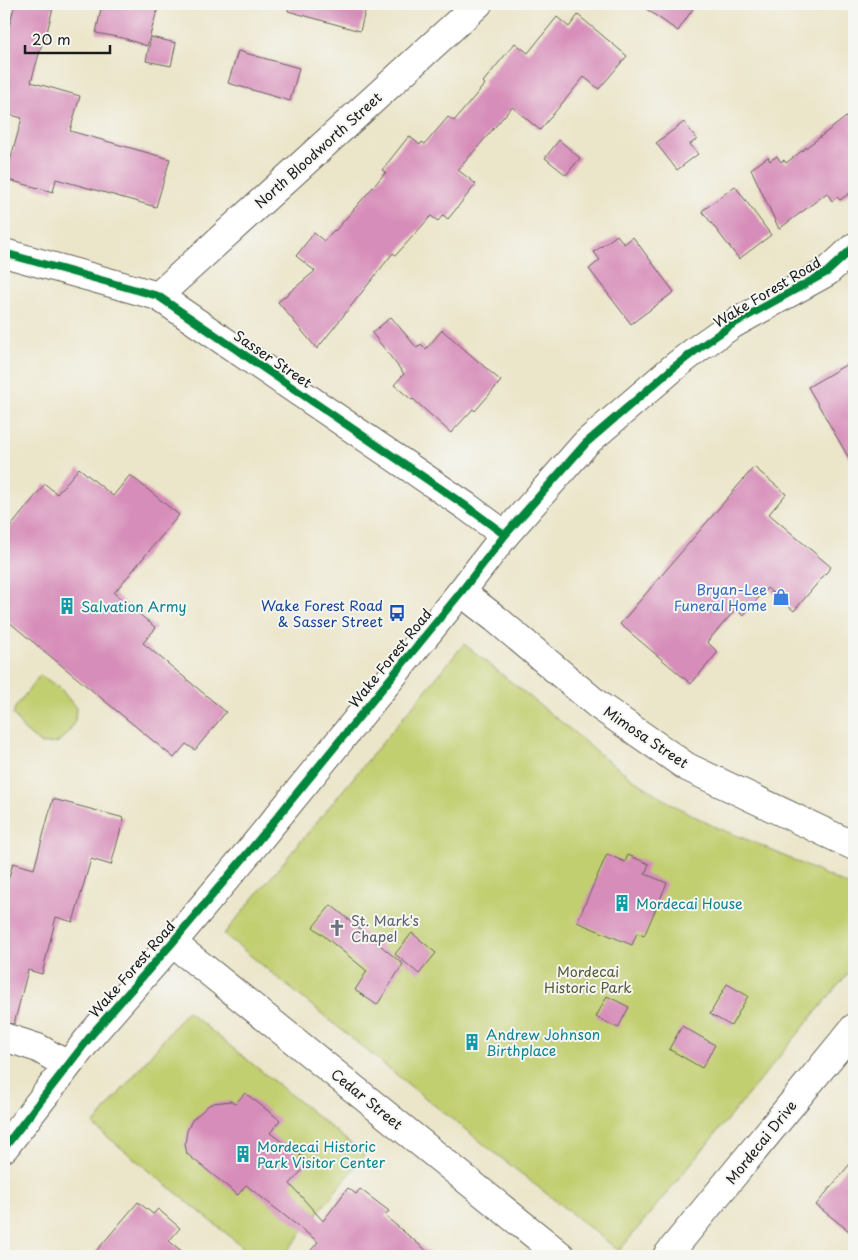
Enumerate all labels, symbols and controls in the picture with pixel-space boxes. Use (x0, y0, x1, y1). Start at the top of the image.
scale bar (25, 22, 110, 54)
text: 20 m (32, 27, 71, 50)
street label: North Bloodworth Street (250, 87, 386, 213)
street label: Wake Forest Road (709, 252, 825, 332)
street label: Sasser Street (230, 325, 316, 393)
place label: Bryan-Lee Funeral Home (674, 579, 767, 616)
shop icon: Bryan-Lee Funeral Home (771, 587, 791, 607)
place label: Wake Forest Road & Sasser Street (261, 595, 383, 632)
building icon: Salvation Army (57, 596, 77, 616)
place label: Salvation Army (81, 596, 187, 617)
bus stop icon: Wake Forest Road & Sasser Street (387, 603, 407, 623)
street label: Wake Forest Road (343, 604, 437, 712)
street label: Mimosa Street (599, 701, 693, 773)
building icon: Mordecai House (612, 893, 632, 913)
place label: Mordecai House (636, 893, 743, 914)
place label: St. Mark's Chapel (351, 910, 419, 947)
street label: Wake Forest Road (84, 916, 180, 1022)
church icon: St. Mark's Chapel (327, 918, 347, 938)
park label: Mordecai Historic Park (544, 961, 632, 998)
place label: Andrew Johnson Birthplace (486, 1024, 600, 1061)
building icon: Andrew Johnson Birthplace (462, 1032, 482, 1052)
street label: Cedar Street (327, 1064, 408, 1135)
street label: Mordecai Drive (720, 1095, 802, 1189)
place label: Mordecai Historic Park Visitor Center (257, 1136, 386, 1173)
building icon: Mordecai Historic Park Visitor Center (233, 1144, 253, 1164)

